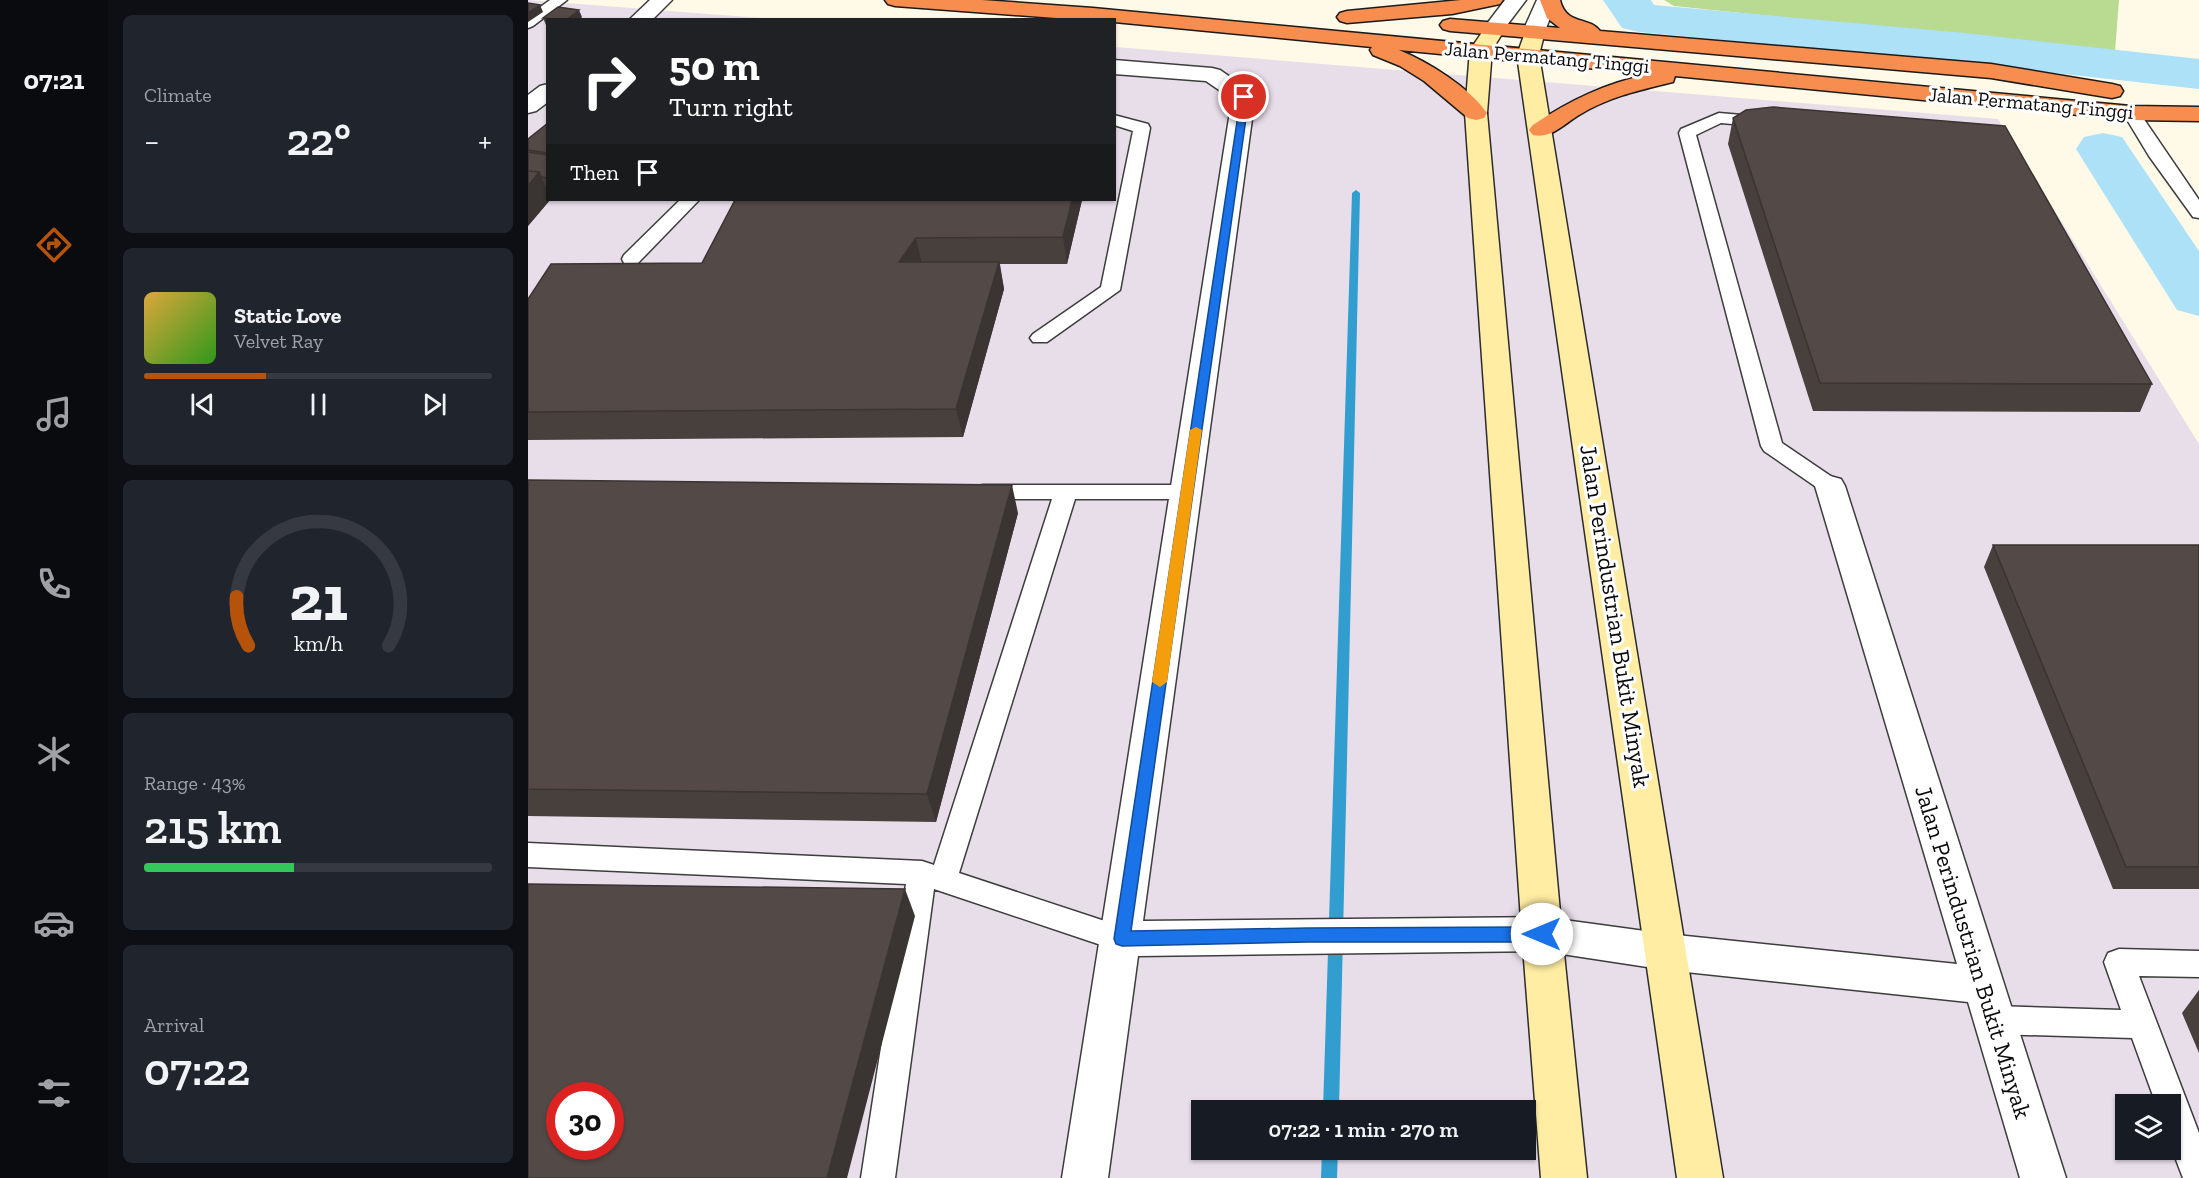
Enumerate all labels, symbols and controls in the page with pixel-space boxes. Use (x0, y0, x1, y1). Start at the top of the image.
street label: Jalan Permatang Tinggi (1444, 36, 1651, 78)
text: 50 m (669, 40, 760, 91)
icon: right (570, 42, 648, 120)
text: 07:21 (23, 64, 85, 96)
pin (1218, 71, 1269, 122)
icon: arrive (1227, 80, 1260, 113)
street label: Jalan Permatang Tinggi (1928, 82, 2135, 124)
text: Climate (144, 83, 212, 107)
text: Turn right (669, 91, 793, 123)
text: 22° (287, 113, 351, 167)
text: − (144, 121, 159, 160)
text: + (478, 121, 492, 160)
icon: arrive (631, 156, 664, 189)
text: Then (570, 159, 619, 186)
icon: directions (33, 224, 75, 266)
text: Static Love (234, 302, 341, 329)
text: Velvet Ray (234, 329, 323, 353)
icon: previous (186, 388, 219, 421)
icon: pause (302, 388, 335, 421)
icon: next (418, 388, 451, 421)
icon: music (33, 393, 75, 435)
street label: Jalan Perindustrian Bukit Minyak (1574, 442, 1657, 790)
text: 21 (289, 561, 347, 636)
icon: phone (33, 563, 75, 605)
text: km/h (294, 631, 342, 656)
icon: climate (33, 733, 75, 775)
text: Range · 43% (144, 771, 246, 795)
street label: Jalan Perindustrian Bukit Minyak (1909, 782, 2038, 1122)
text: 215 km (144, 801, 282, 855)
icon: car (33, 902, 75, 944)
position arrow (1510, 902, 1574, 966)
text: Arrival (144, 1013, 204, 1037)
text: 07:22 (144, 1043, 250, 1097)
icon: filters (33, 1072, 75, 1114)
speed limit sign: 30 (546, 1082, 624, 1160)
map controls (2115, 1094, 2181, 1160)
button: layers (2115, 1094, 2181, 1160)
text: 07:22 · 1 min · 270 m (1269, 1116, 1458, 1143)

